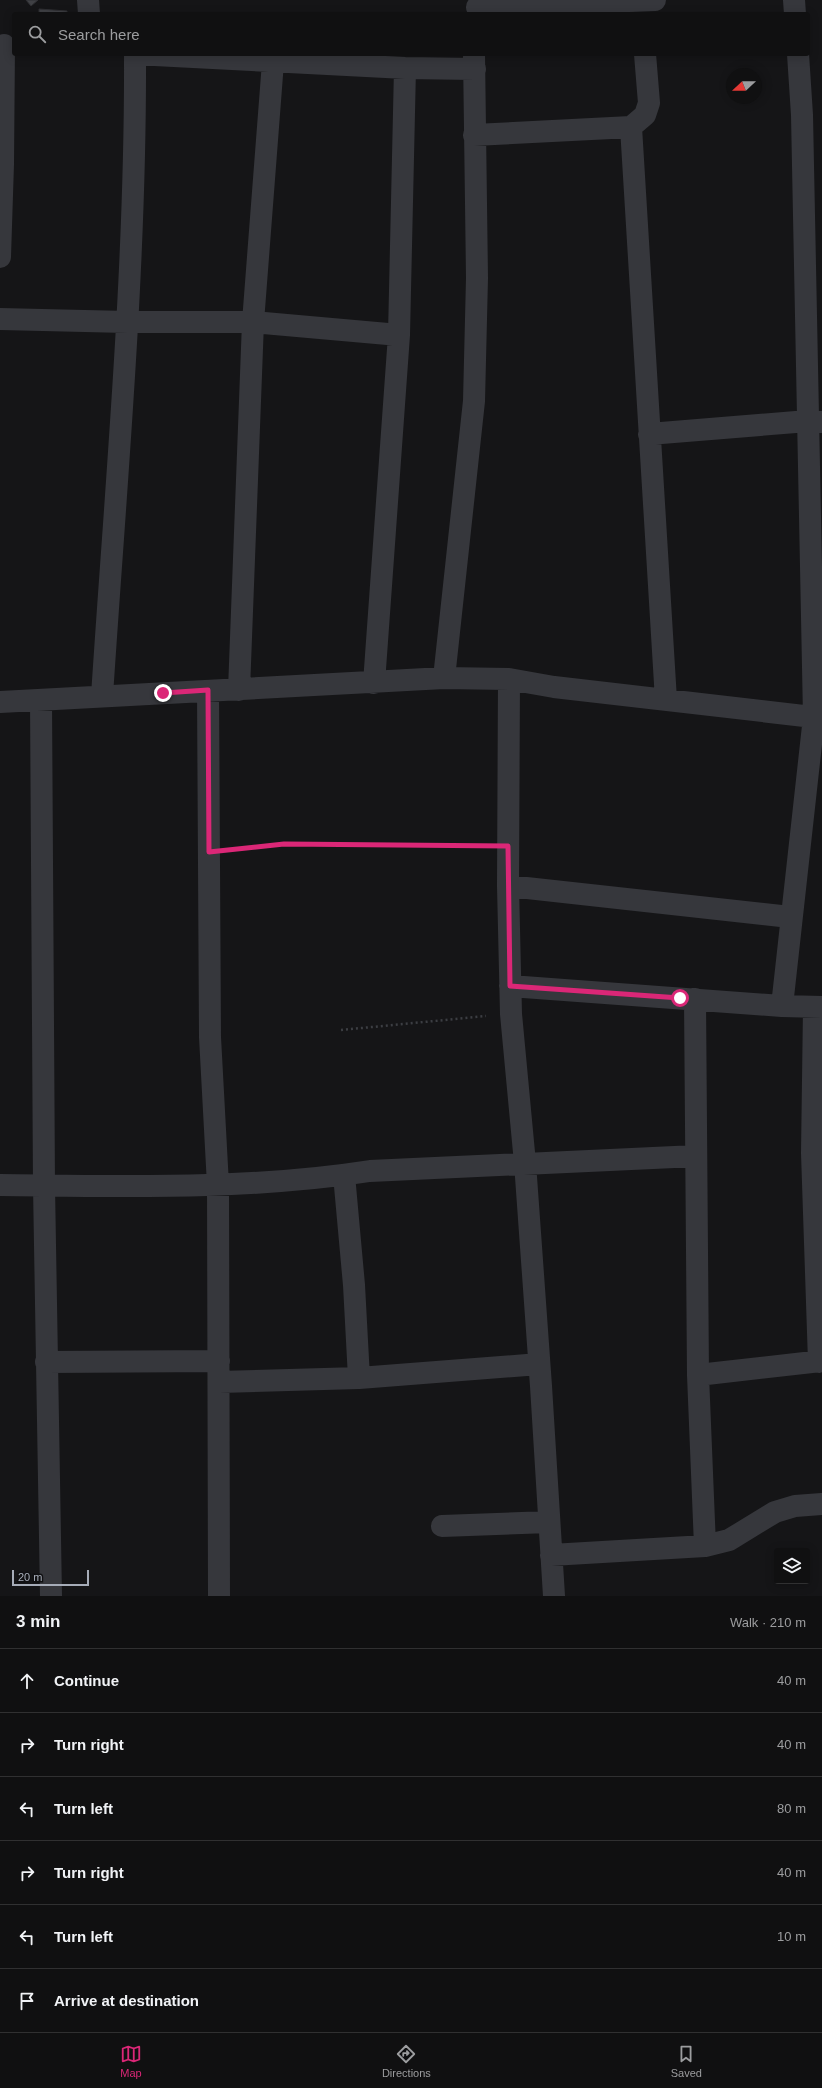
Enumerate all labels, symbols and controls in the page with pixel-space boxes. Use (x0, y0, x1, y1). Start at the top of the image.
search box (12, 12, 810, 56)
icon: search (26, 23, 48, 45)
text: Search here (58, 26, 140, 43)
north arrow (726, 68, 762, 104)
route end (154, 684, 172, 702)
route start (671, 989, 689, 1007)
map controls (774, 1548, 810, 1584)
button: layers (774, 1548, 810, 1584)
scale bar (12, 1568, 89, 1587)
text: 20 m (18, 1571, 42, 1583)
text: 3 min (16, 1612, 60, 1631)
text: Walk · 210 m (730, 1615, 806, 1630)
icon: ahead (16, 1670, 38, 1692)
text: Continue (54, 1672, 119, 1689)
text: 40 m (777, 1673, 806, 1688)
icon: right (16, 1734, 38, 1756)
text: Turn right (54, 1736, 124, 1753)
text: 40 m (777, 1737, 806, 1752)
icon: left (16, 1798, 38, 1820)
text: Turn left (54, 1800, 113, 1817)
text: 80 m (777, 1801, 806, 1816)
icon: right (16, 1862, 38, 1884)
text: Turn right (54, 1864, 124, 1881)
text: 40 m (777, 1865, 806, 1880)
icon: left (16, 1926, 38, 1948)
text: Turn left (54, 1928, 113, 1945)
text: 10 m (777, 1929, 806, 1944)
icon: arrive (16, 1990, 38, 2012)
text: Arrive at destination (54, 1992, 199, 2009)
tab: Map (120, 2043, 142, 2079)
tab: Directions (382, 2043, 431, 2079)
tab: Saved (671, 2043, 702, 2079)

